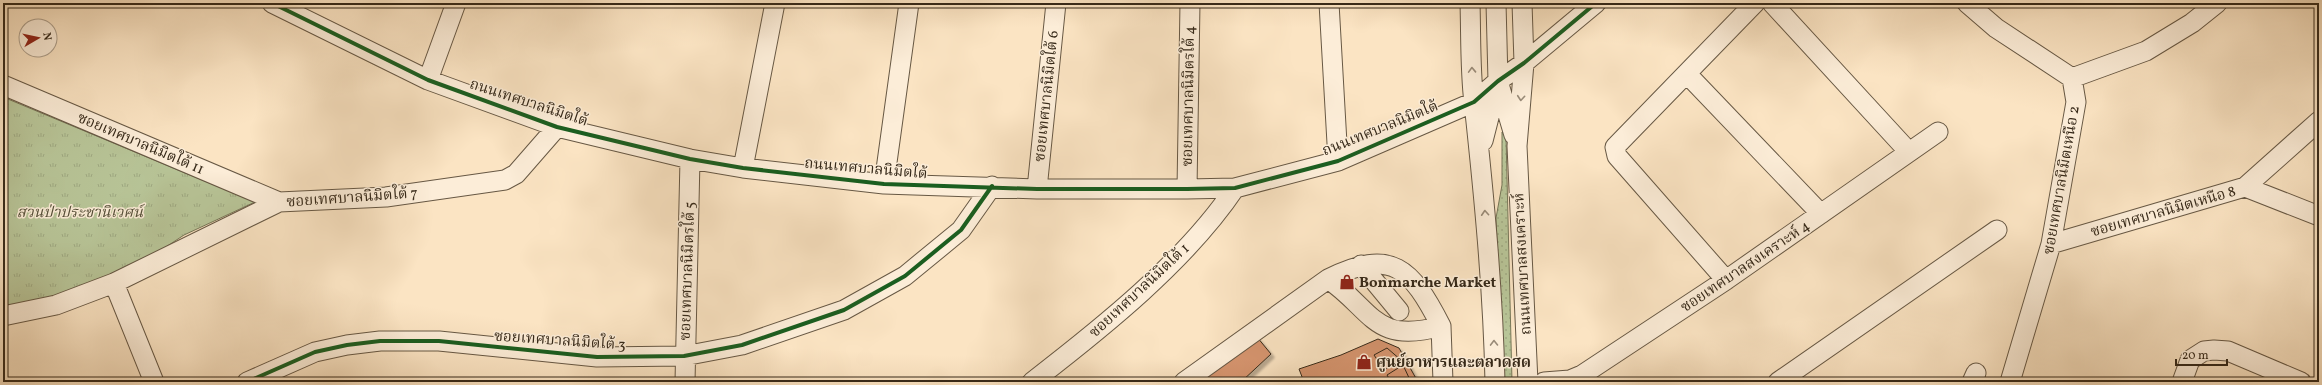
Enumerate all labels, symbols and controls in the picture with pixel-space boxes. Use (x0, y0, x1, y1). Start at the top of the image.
north arrow (18, 18, 58, 58)
street label: ซอยเทศบาลนิมิตรใต้ 4 (1176, 25, 1201, 167)
street label: ซอยเทศบาลนิมิตใต้ 6 (1028, 29, 1065, 163)
text: N (38, 32, 54, 42)
one-way arrow (1468, 67, 1477, 73)
street label: ถนนเทศบาลนิมิตใต้ (467, 72, 591, 133)
street label: ถนนเทศบาลนิมิตใต้ (1319, 95, 1442, 162)
one-way arrow (1517, 95, 1526, 101)
street label: ซอยเทศบาลนิมิตเหนือ 2 (2039, 104, 2086, 256)
street label: ซอยเทศบาลนิมิตใต้ 11 (74, 106, 208, 181)
street label: ถนนเทศบาลนิมิตใต้ (803, 152, 929, 185)
street label: ซอยเทศบาลนิมิตใต้ 7 (286, 181, 419, 214)
street label: ซอยเทศบาลนิมิตเหนือ 8 (2088, 182, 2239, 243)
street label: ถนนเทศบาลสงเคราะห์ (1508, 192, 1538, 335)
street label: ซอยเทศบาลนิมิตรใต้ 5 (674, 201, 701, 341)
park label: สวนป่าประชานิเวศน์ (17, 203, 145, 224)
one-way arrow (1480, 210, 1489, 216)
street label: ซอยเทศบาลสงเคราะห์ 4 (1676, 215, 1815, 318)
street label: ซอยเทศบาลนิมิตใต้ 1 (1084, 238, 1195, 343)
shop icon: Bonmarche Market (1338, 273, 1356, 291)
place label: Bonmarche Market (1359, 273, 1497, 294)
street label: ซอยเทศบาลนิมิตใต้ 3 (493, 324, 627, 357)
one-way arrow (1490, 340, 1498, 346)
scale bar (2176, 341, 2227, 367)
text: 20 m (2182, 348, 2209, 364)
place label: ศูนย์อาหารและตลาดสด (1376, 352, 1531, 374)
shop icon: ศูนย์อาหารและตลาดสด (1355, 353, 1373, 371)

